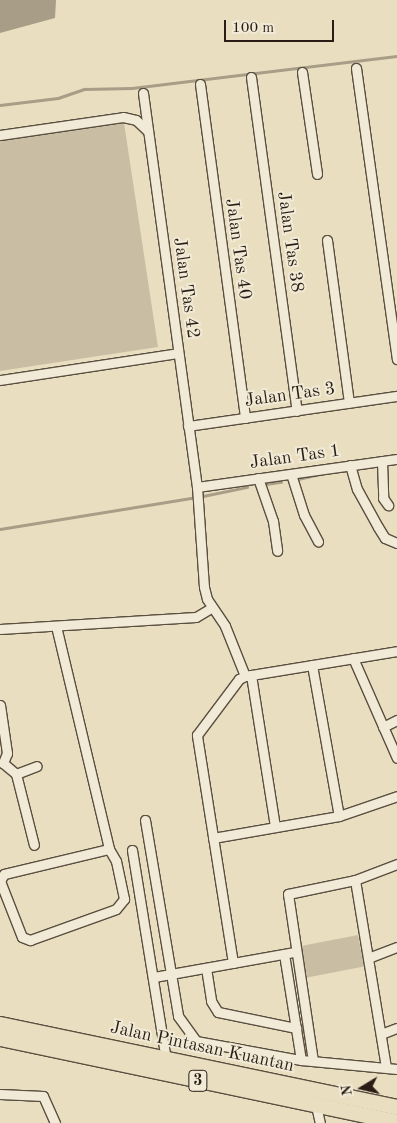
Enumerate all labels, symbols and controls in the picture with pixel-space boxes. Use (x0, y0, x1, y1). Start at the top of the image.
scale bar (227, 10, 337, 42)
text: 100 m (232, 21, 274, 36)
street label: Jalan Tas 38 (272, 190, 308, 294)
street label: Jalan Tas 40 (220, 197, 256, 301)
street label: Jalan Tas 42 (168, 236, 204, 340)
street label: Jalan Tas 3 (243, 378, 337, 412)
street label: Jalan Tas 1 (248, 440, 342, 474)
street label: Jalan Pintasan Kuantan (108, 1017, 296, 1077)
north arrow (337, 1063, 387, 1113)
road number: 3 (188, 1068, 208, 1094)
text: N (339, 1084, 355, 1097)

